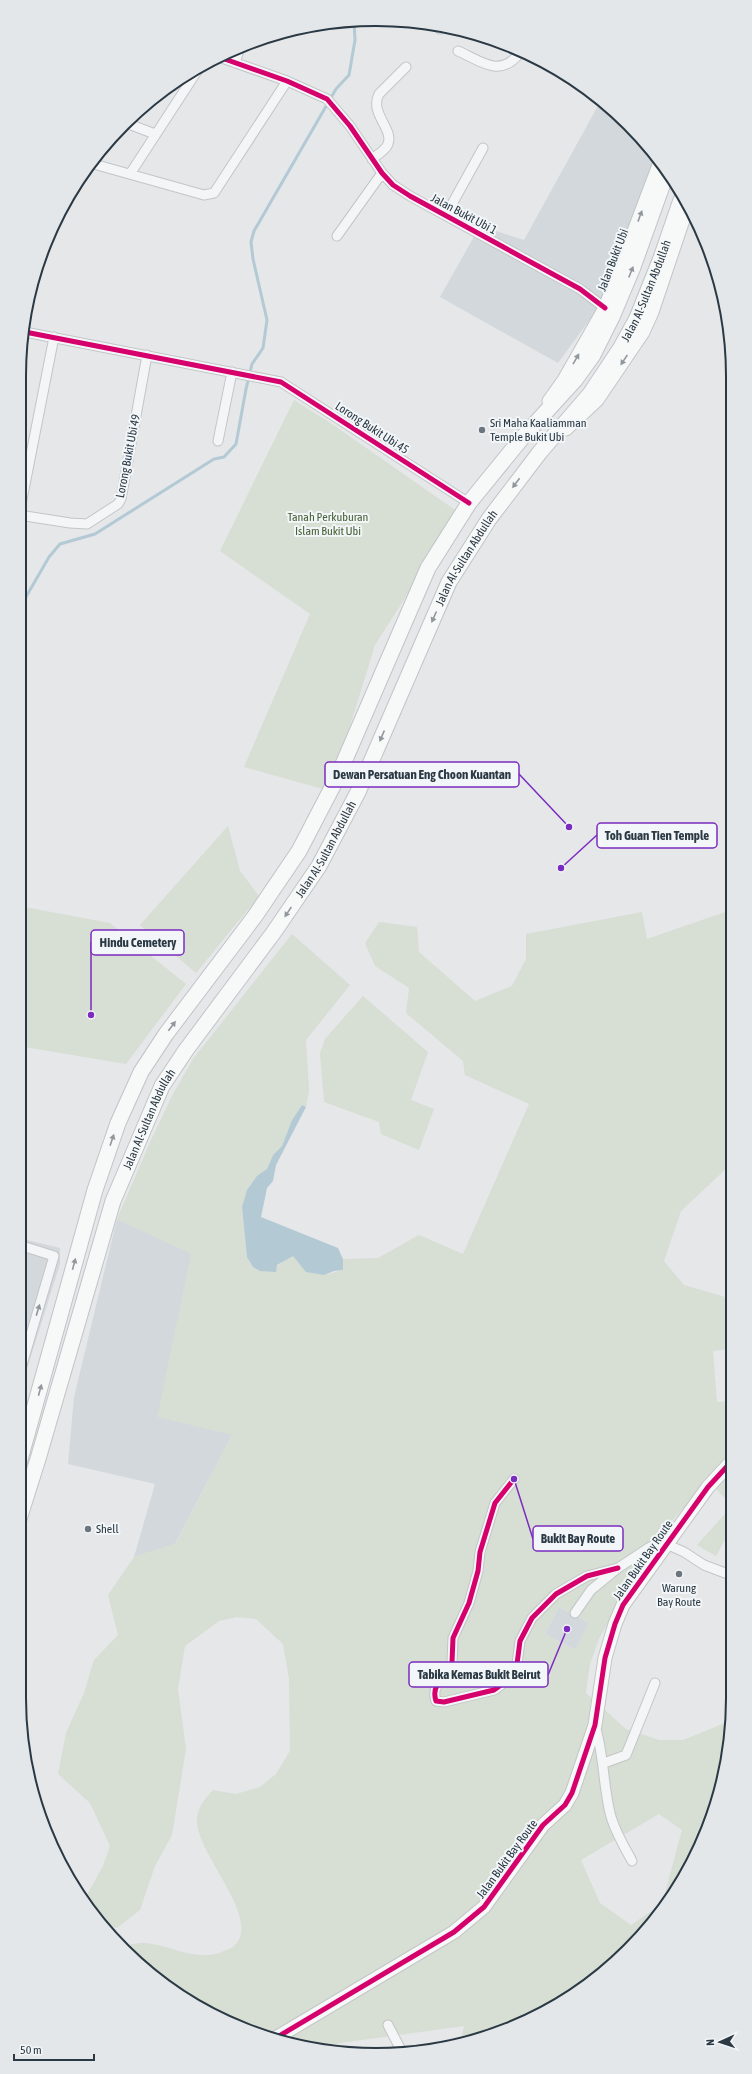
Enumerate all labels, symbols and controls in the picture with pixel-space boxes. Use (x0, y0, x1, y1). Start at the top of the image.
street label: Jalan Bukit Ubi 1 (429, 191, 500, 237)
one-way arrow (638, 209, 644, 221)
street label: Jalan Bukit Ubi (595, 227, 631, 293)
street label: Jalan Al-Sultan Abdullah (618, 238, 674, 344)
one-way arrow (629, 265, 635, 277)
one-way arrow (572, 353, 579, 365)
one-way arrow (620, 355, 628, 365)
street label: Lorong Bukit Ubi 45 (333, 399, 411, 457)
street label: Lorong Bukit Ubi 49 (113, 413, 143, 499)
place label: Sri Maha Kaaliamman Temple Bukit Ubi (490, 416, 587, 444)
marker: Sri Maha Kaaliamman Temple Bukit Ubi (477, 425, 487, 435)
one-way arrow (512, 478, 520, 488)
street label: Jalan Al-Sultan Abdullah (433, 507, 500, 608)
park label: Tanah Perkuburan Islam Bukit Ubi (288, 510, 368, 538)
one-way arrow (430, 611, 437, 623)
one-way arrow (379, 731, 385, 742)
callout: Dewan Persatuan Eng Choon Kuantan (325, 762, 519, 787)
text: Dewan Persatuan Eng Choon Kuantan (333, 767, 511, 782)
street label: Jalan Al-Sultan Abdullah (293, 798, 359, 900)
callout: Toh Guan Tien Temple (597, 823, 717, 848)
text: Toh Guan Tien Temple (605, 828, 709, 843)
one-way arrow (284, 907, 292, 917)
callout: Hindu Cemetery (91, 930, 184, 955)
text: Hindu Cemetery (100, 935, 177, 950)
one-way arrow (168, 1020, 177, 1031)
street label: Jalan Al-Sultan Abdullah (120, 1066, 178, 1172)
one-way arrow (109, 1134, 115, 1146)
one-way arrow (71, 1258, 77, 1270)
one-way arrow (35, 1304, 41, 1316)
one-way arrow (37, 1384, 43, 1396)
street label: Jalan Bukit Bay Route (610, 1517, 676, 1603)
place label: Shell (96, 1522, 119, 1536)
marker: Shell (83, 1524, 93, 1534)
callout: Bukit Bay Route (533, 1526, 623, 1551)
text: Bukit Bay Route (541, 1531, 615, 1546)
marker: Warung Bay Route (674, 1569, 684, 1579)
place label: Warung Bay Route (657, 1581, 701, 1609)
callout: Tabika Kemas Bukit Beirut (409, 1662, 548, 1687)
text: Tabika Kemas Bukit Beirut (418, 1667, 541, 1682)
street label: Jalan Bukit Bay Route (474, 1817, 540, 1901)
north arrow (700, 2022, 740, 2062)
scale bar (14, 2036, 94, 2062)
text: N (704, 2039, 716, 2046)
text: 50 m (20, 2043, 42, 2057)

